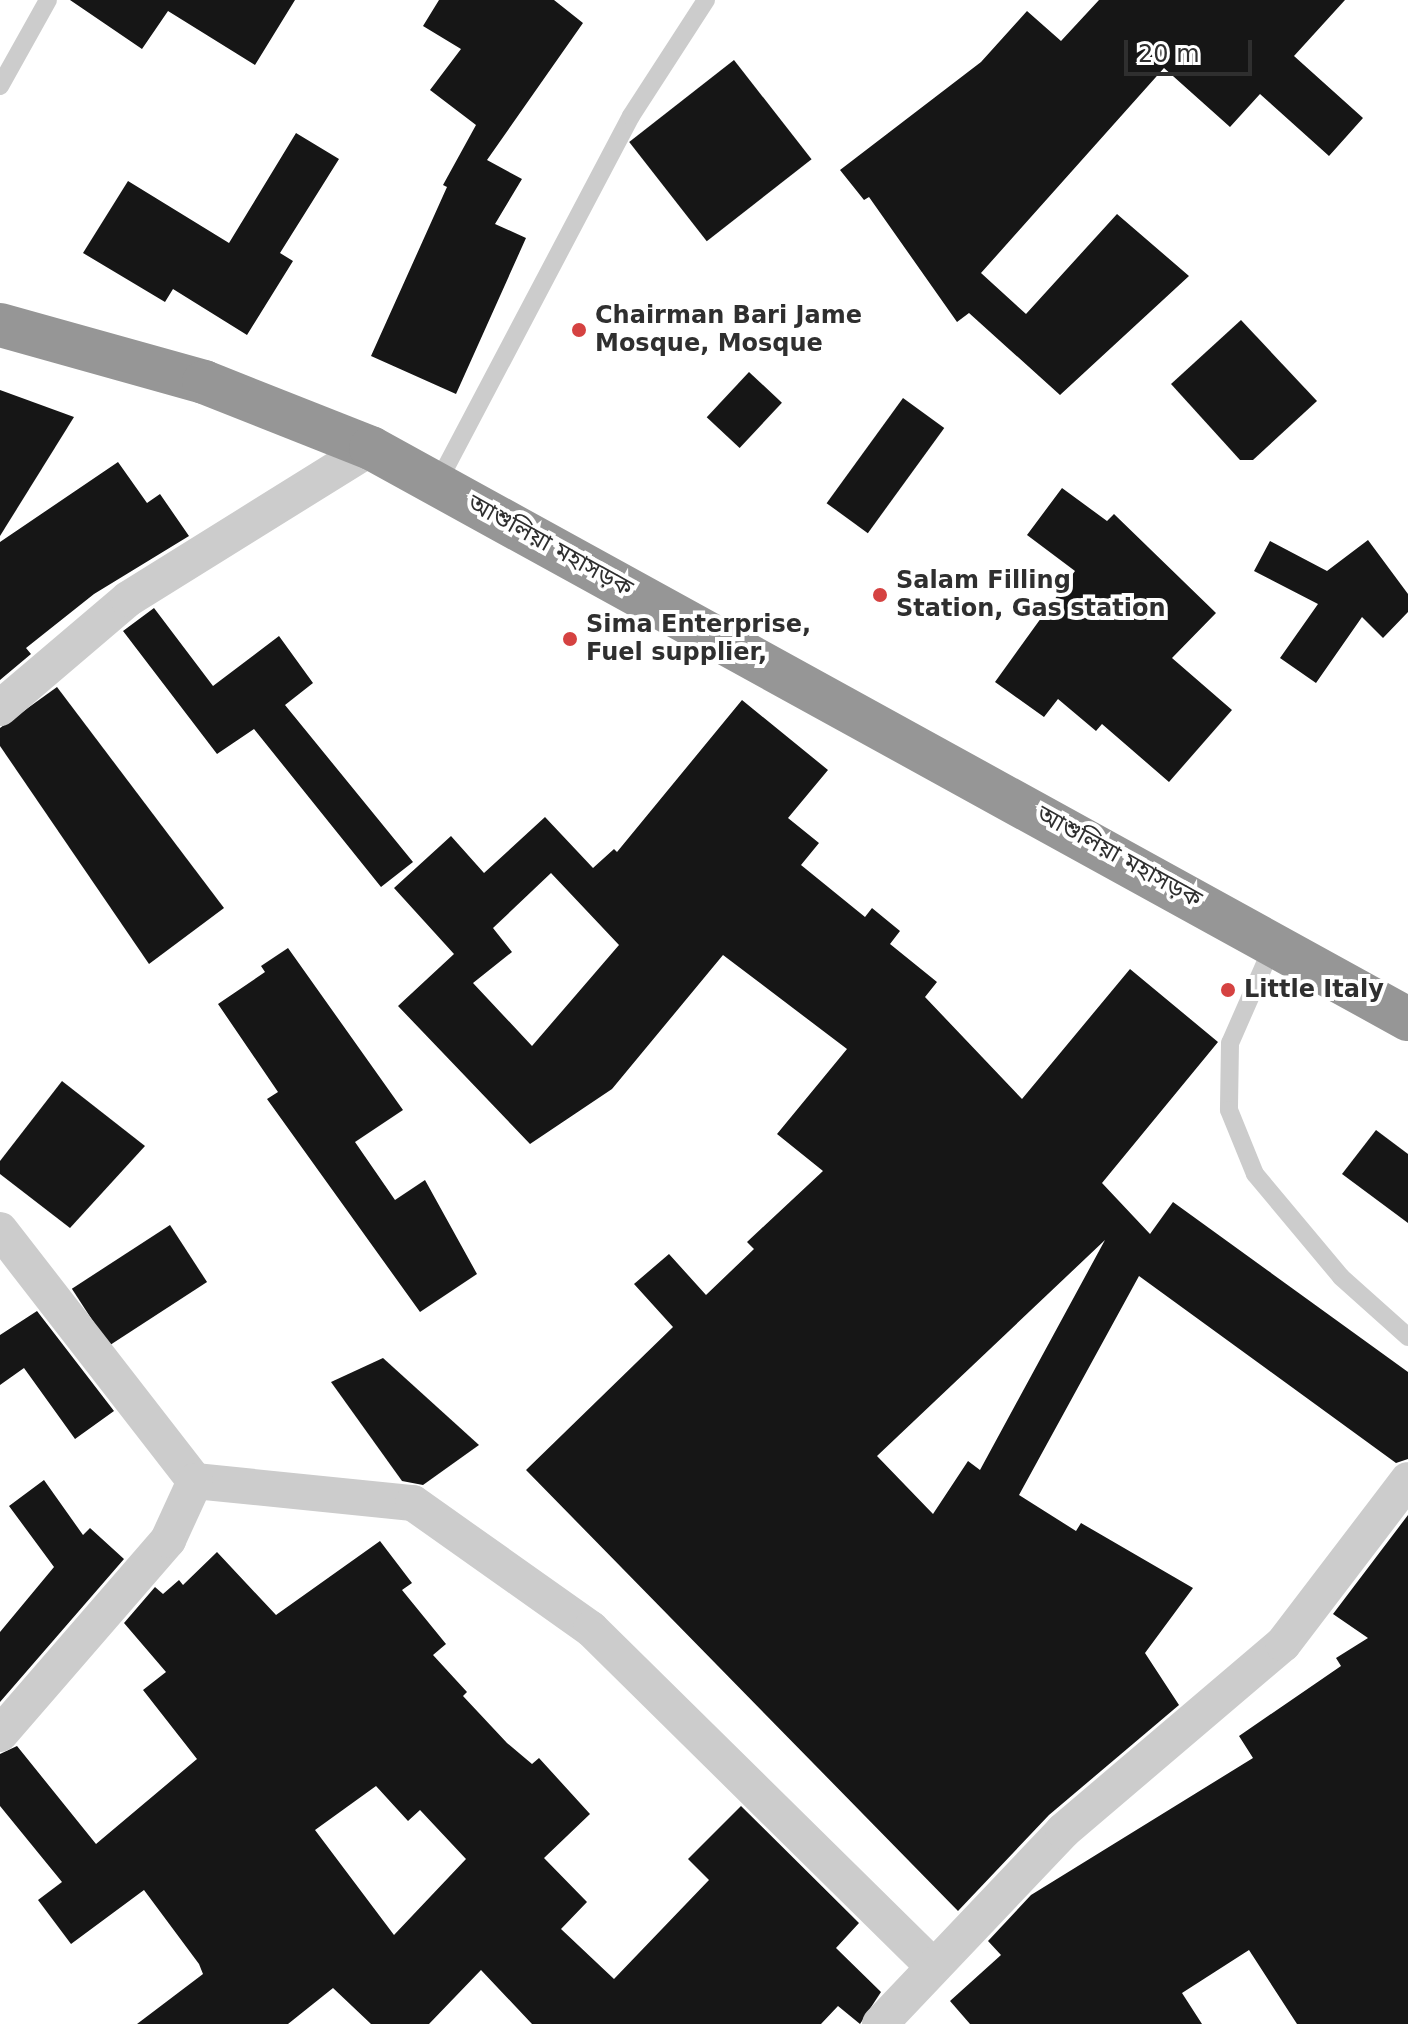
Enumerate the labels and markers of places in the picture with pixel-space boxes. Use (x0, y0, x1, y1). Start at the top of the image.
place label: Chairman Bari Jame Mosque, Mosque (595, 302, 862, 358)
marker: Chairman Bari Jame Mosque, Mosque (570, 321, 588, 339)
place label: Salam Filling Station, Gas station (896, 567, 1165, 623)
marker: Salam Filling Station, Gas station (871, 586, 889, 604)
place label: Sima Enterprise, Fuel supplier, (586, 611, 811, 667)
marker: Sima Enterprise, Fuel supplier, (561, 630, 579, 648)
place label: Little Italy (1244, 976, 1384, 1004)
marker: Little Italy (1219, 981, 1237, 999)

